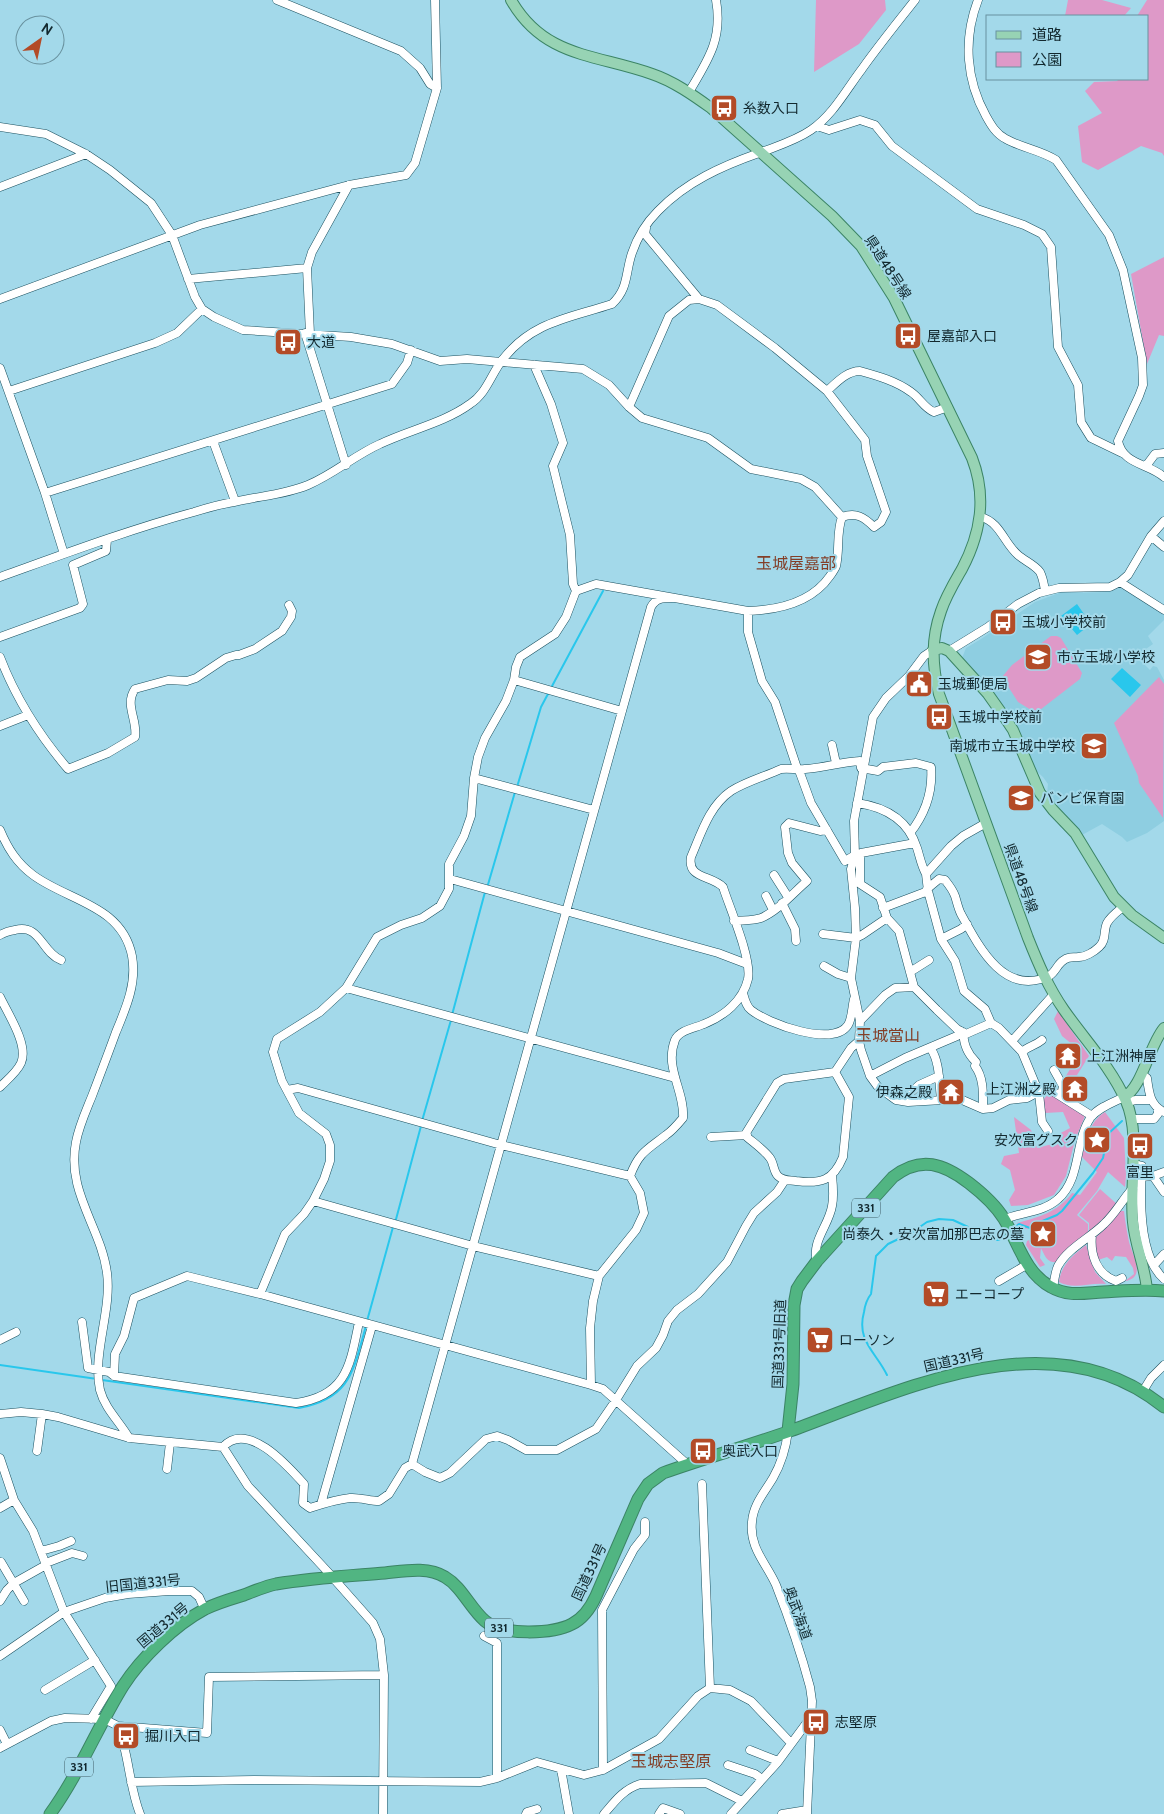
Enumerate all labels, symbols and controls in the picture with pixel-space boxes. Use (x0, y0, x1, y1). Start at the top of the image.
north arrow (15, 15, 65, 65)
legend (986, 15, 1149, 80)
text: N (38, 19, 56, 39)
text: 道路 (1032, 26, 1062, 44)
text: 公園 (1032, 51, 1062, 69)
bus stop icon: 糸数入口 (709, 93, 739, 123)
place label: 糸数入口 (743, 99, 799, 117)
street label: 県道48号線 (861, 232, 915, 302)
bus stop icon: 屋嘉部入口 (893, 321, 923, 351)
bus stop icon: 大道 (273, 327, 303, 357)
place label: 屋嘉部入口 (927, 327, 997, 345)
place label: 大道 (307, 333, 335, 351)
district label: 玉城屋嘉部 (756, 554, 836, 573)
bus stop icon: 玉城小学校前 (988, 607, 1018, 637)
place label: 玉城小学校前 (1022, 613, 1106, 631)
school or university icon: 市立玉城小学校 (1023, 642, 1053, 672)
place label: 市立玉城小学校 (1057, 648, 1155, 666)
public building icon: 玉城郵便局 (904, 669, 934, 699)
place label: 玉城郵便局 (938, 675, 1008, 693)
bus stop icon: 玉城中学校前 (924, 702, 954, 732)
place label: 玉城中学校前 (958, 708, 1042, 726)
school or university icon: 南城市立玉城中学校 (1079, 731, 1109, 761)
place label: 南城市立玉城中学校 (949, 737, 1075, 755)
school or university icon: バンビ保育園 (1006, 783, 1036, 813)
place label: バンビ保育園 (1040, 789, 1125, 807)
street label: 県道48号線 (1000, 841, 1042, 915)
district label: 玉城當山 (856, 1026, 920, 1045)
temple icon: 上江洲神屋 (1053, 1041, 1083, 1071)
place label: 上江洲神屋 (1087, 1047, 1157, 1065)
temple icon: 上江洲之殿 (1060, 1074, 1090, 1104)
temple icon: 伊森之殿 (936, 1077, 966, 1107)
place label: 上江洲之殿 (986, 1080, 1056, 1098)
place label: 伊森之殿 (876, 1083, 932, 1101)
place icon: 安次富グスク (1082, 1125, 1112, 1155)
place label: 安次富グスク (994, 1131, 1078, 1149)
bus stop icon: 富里 (1125, 1131, 1155, 1161)
place label: 富里 (1126, 1163, 1154, 1181)
road number: 331 (852, 1198, 880, 1218)
place icon: 尚泰久・安次富加那巴志の墓 (1028, 1219, 1058, 1249)
place label: 尚泰久・安次富加那巴志の墓 (842, 1225, 1024, 1243)
supermarket icon: エーコープ (921, 1279, 951, 1309)
place label: エーコープ (955, 1285, 1024, 1303)
street label: 国道331号旧道 (768, 1299, 790, 1389)
supermarket icon: ローソン (805, 1325, 835, 1355)
place label: ローソン (839, 1331, 895, 1349)
street label: 国道331号 (922, 1344, 986, 1376)
bus stop icon: 奥武入口 (688, 1436, 718, 1466)
place label: 奥武入口 (722, 1442, 778, 1460)
street label: 国道331号 (568, 1540, 610, 1604)
street label: 旧国道331号 (104, 1570, 182, 1596)
street label: 奥武海道 (780, 1584, 816, 1642)
street label: 国道331号 (134, 1598, 192, 1652)
road number: 331 (485, 1619, 513, 1638)
bus stop icon: 志堅原 (801, 1707, 831, 1737)
place label: 志堅原 (835, 1713, 877, 1731)
bus stop icon: 掘川入口 (111, 1721, 141, 1751)
place label: 掘川入口 (145, 1727, 201, 1745)
district label: 玉城志堅原 (631, 1752, 711, 1771)
road number: 331 (65, 1758, 93, 1776)

